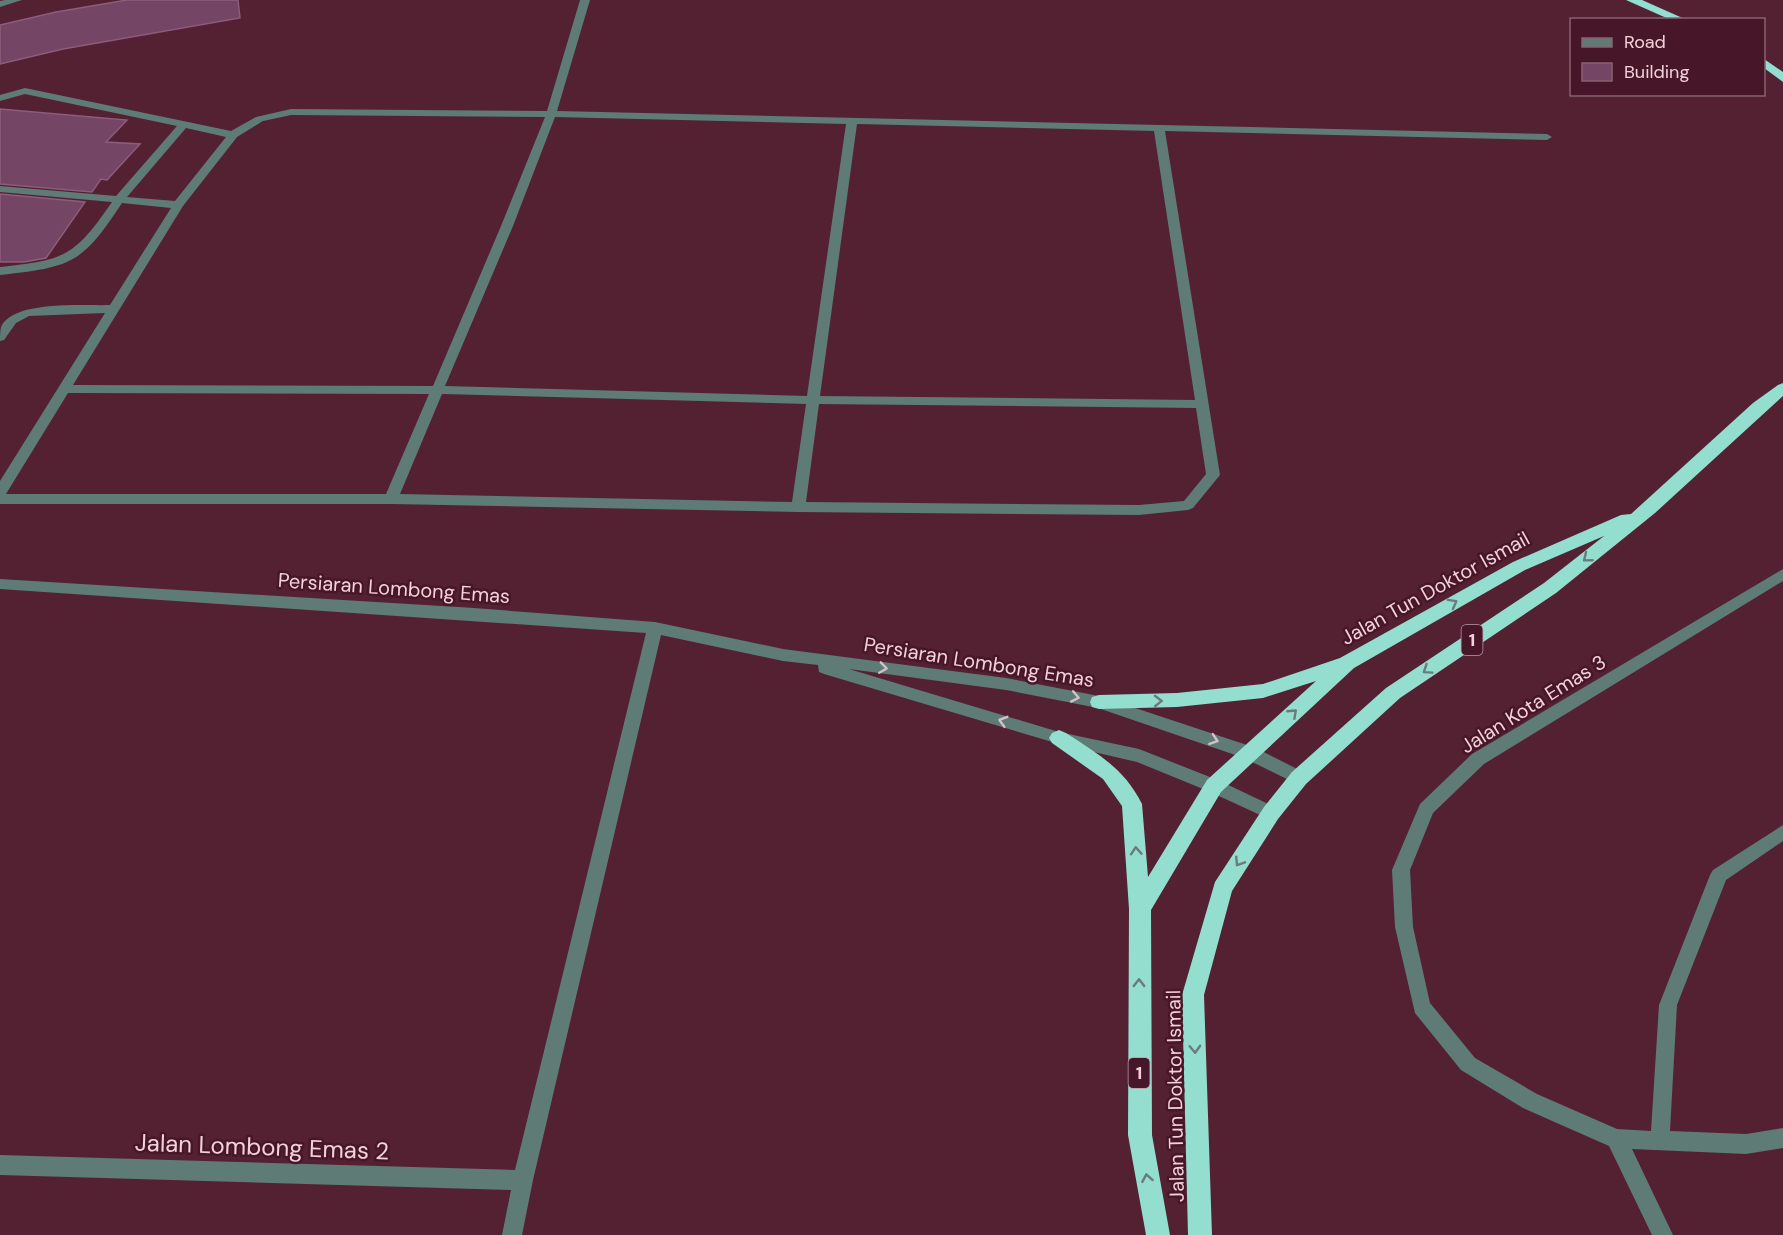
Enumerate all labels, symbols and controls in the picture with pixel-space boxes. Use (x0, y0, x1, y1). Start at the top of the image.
legend (1570, 18, 1765, 96)
text: Road (1624, 30, 1666, 54)
text: Building (1624, 60, 1689, 84)
street label: Jalan Tun Doktor Ismail (1336, 525, 1534, 651)
one-way arrow (1583, 551, 1594, 562)
street label: Persiaran Lombong Emas (277, 567, 511, 609)
one-way arrow (1447, 599, 1458, 610)
road number: 1 (1462, 625, 1482, 655)
street label: Persiaran Lombong Emas (862, 631, 1096, 693)
street label: Jalan Kota Emas 3 (1455, 649, 1611, 759)
one-way arrow (878, 661, 887, 673)
one-way arrow (1423, 663, 1434, 674)
one-way arrow (1070, 690, 1080, 703)
one-way arrow (1153, 695, 1162, 707)
one-way arrow (1287, 709, 1297, 720)
one-way arrow (998, 716, 1008, 728)
one-way arrow (1208, 733, 1219, 746)
one-way arrow (1130, 847, 1143, 856)
one-way arrow (1235, 856, 1246, 867)
one-way arrow (1133, 979, 1145, 988)
street label: Jalan Tun Doktor Ismail (1160, 990, 1190, 1202)
one-way arrow (1189, 1044, 1202, 1053)
road number: 1 (1128, 1058, 1150, 1088)
street label: Jalan Lombong Emas 2 (134, 1127, 390, 1166)
one-way arrow (1141, 1173, 1154, 1183)

